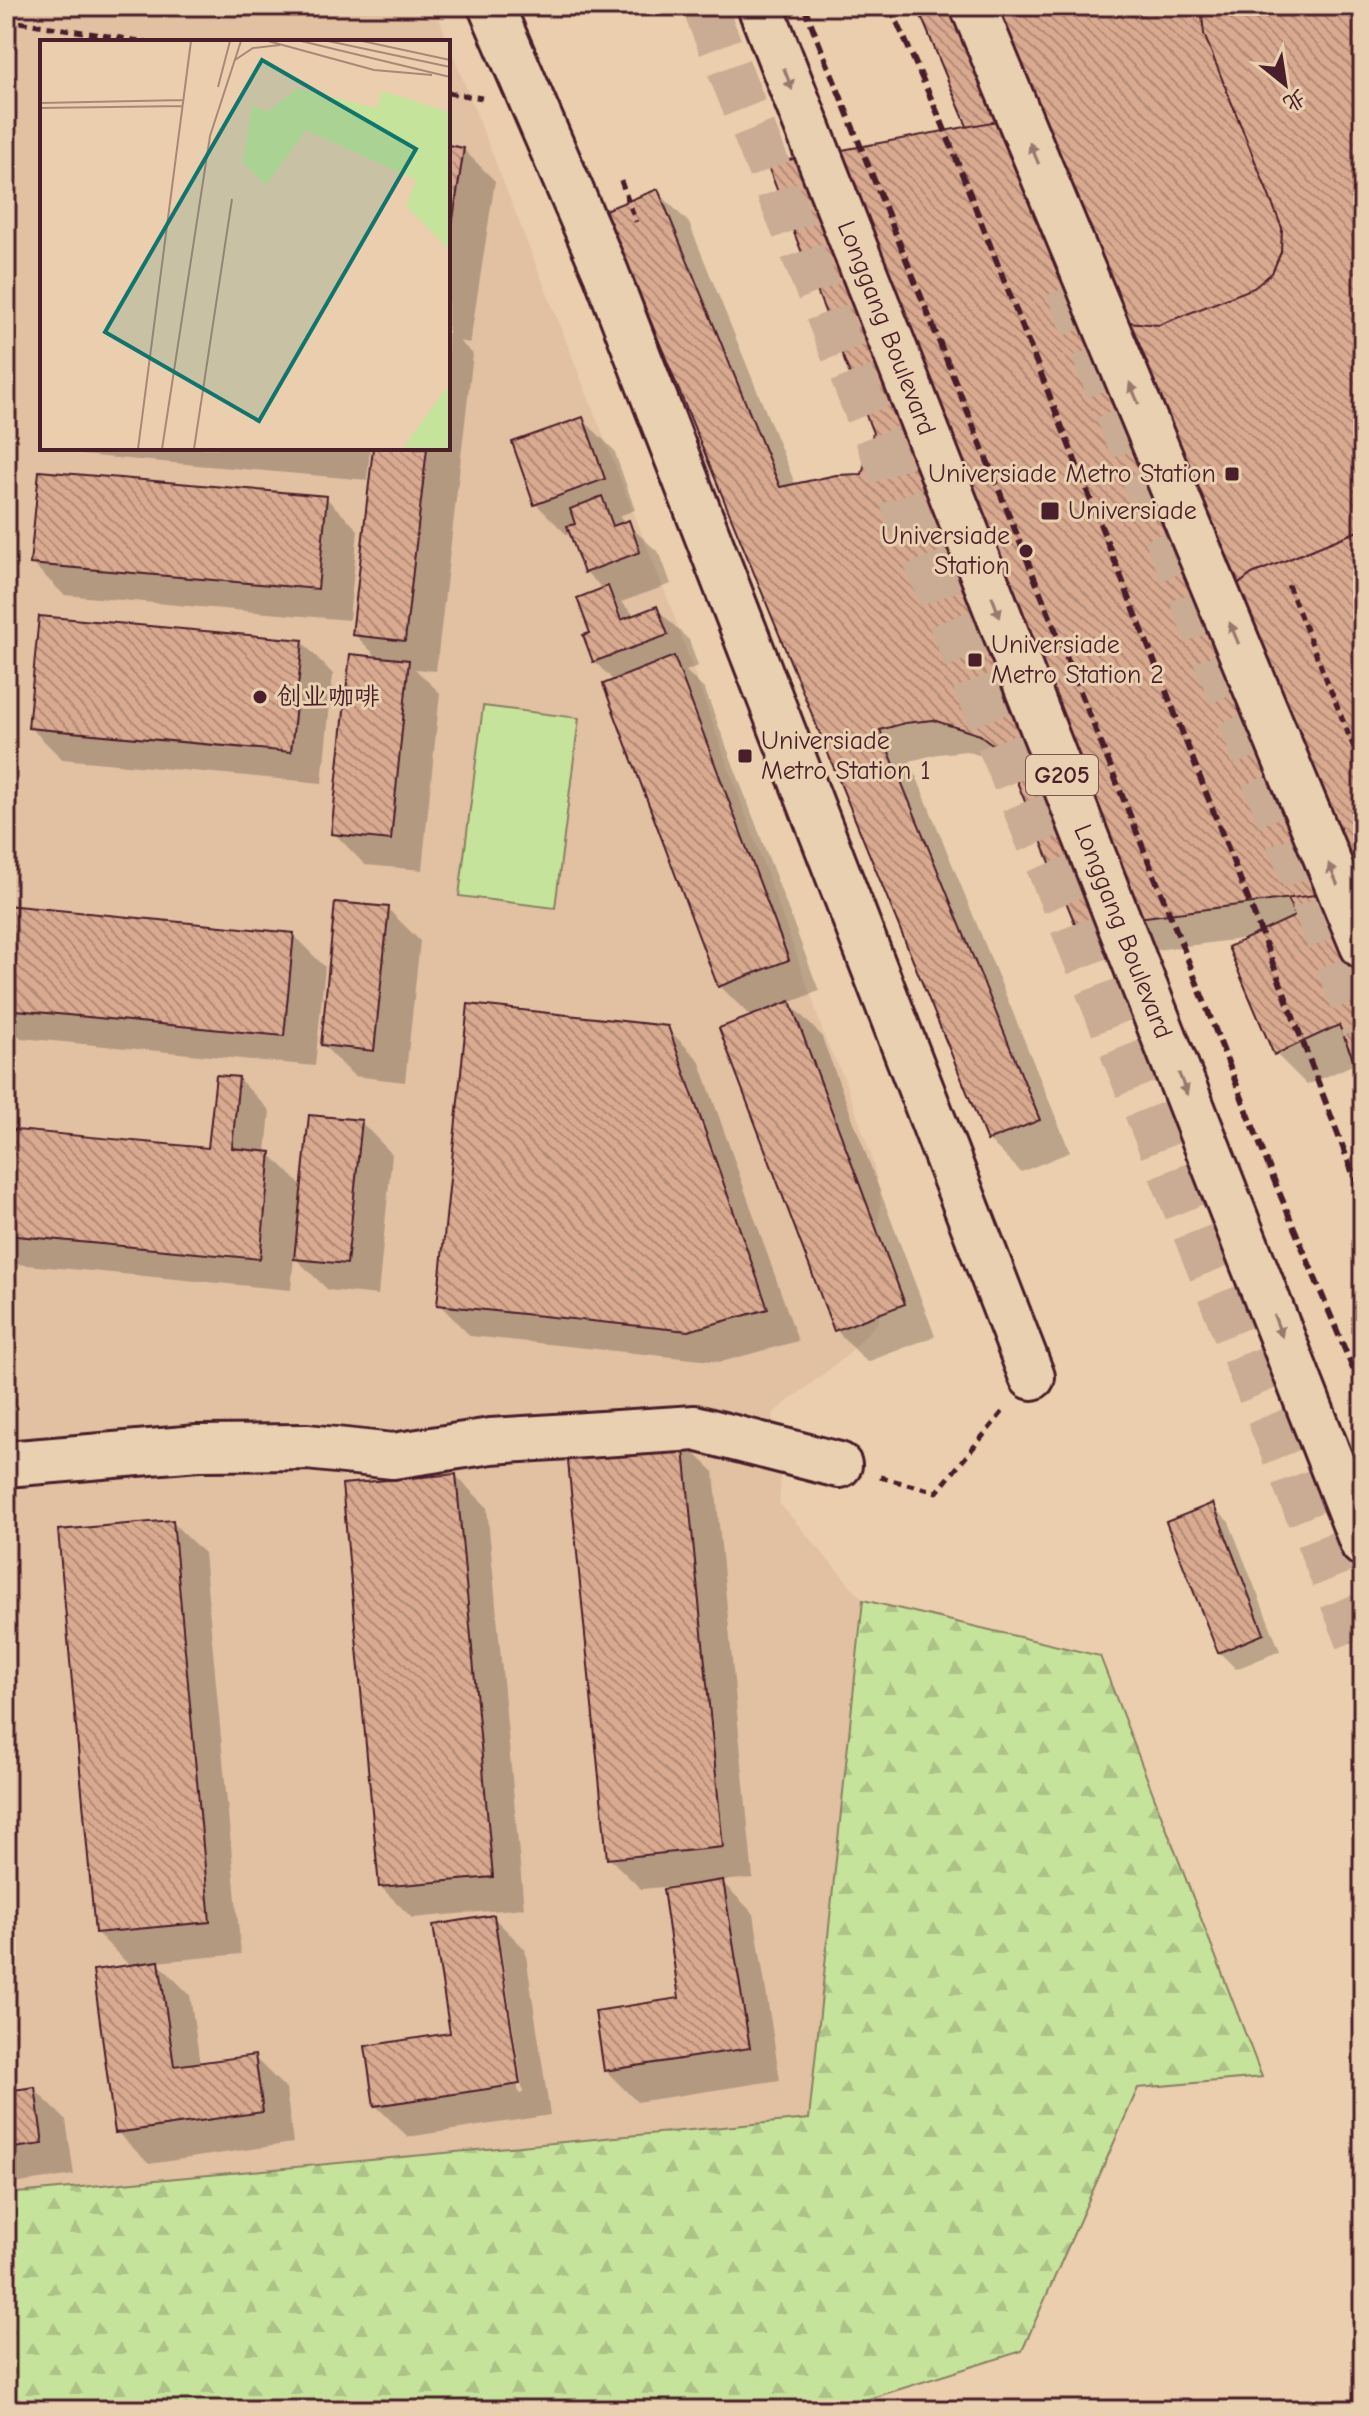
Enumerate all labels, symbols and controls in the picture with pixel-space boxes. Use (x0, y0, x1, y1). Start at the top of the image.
inset map (40, 40, 450, 450)
north arrow (1245, 44, 1325, 124)
one-way arrow (782, 67, 795, 91)
text: 北 (1278, 84, 1311, 117)
one-way arrow (1028, 141, 1041, 165)
street label: Longgang Boulevard (831, 217, 942, 440)
one-way arrow (1127, 381, 1140, 405)
place label: Universiade Metro Station (928, 459, 1216, 489)
marker: Universiade Metro Station (1223, 465, 1241, 483)
place label: Universiade (1068, 496, 1197, 526)
marker: Universiade (1039, 500, 1061, 522)
place label: Universiade Station (881, 521, 1010, 581)
marker: Universiade Station (1017, 542, 1035, 560)
one-way arrow (990, 595, 1003, 619)
one-way arrow (1227, 621, 1240, 645)
place label: Universiade Metro Station 2 (991, 630, 1164, 690)
marker: Universiade Metro Station 2 (966, 651, 984, 669)
place label: 创业咖啡 (276, 682, 380, 712)
marker: 创业咖啡 (251, 688, 269, 706)
place label: Universiade Metro Station 1 (761, 726, 930, 786)
marker: Universiade Metro Station 1 (736, 747, 754, 765)
road number: G205 (1026, 755, 1098, 795)
street label: Longgang Boulevard (1067, 820, 1178, 1043)
one-way arrow (1326, 862, 1339, 886)
one-way arrow (1177, 1072, 1190, 1096)
one-way arrow (1272, 1314, 1285, 1338)

